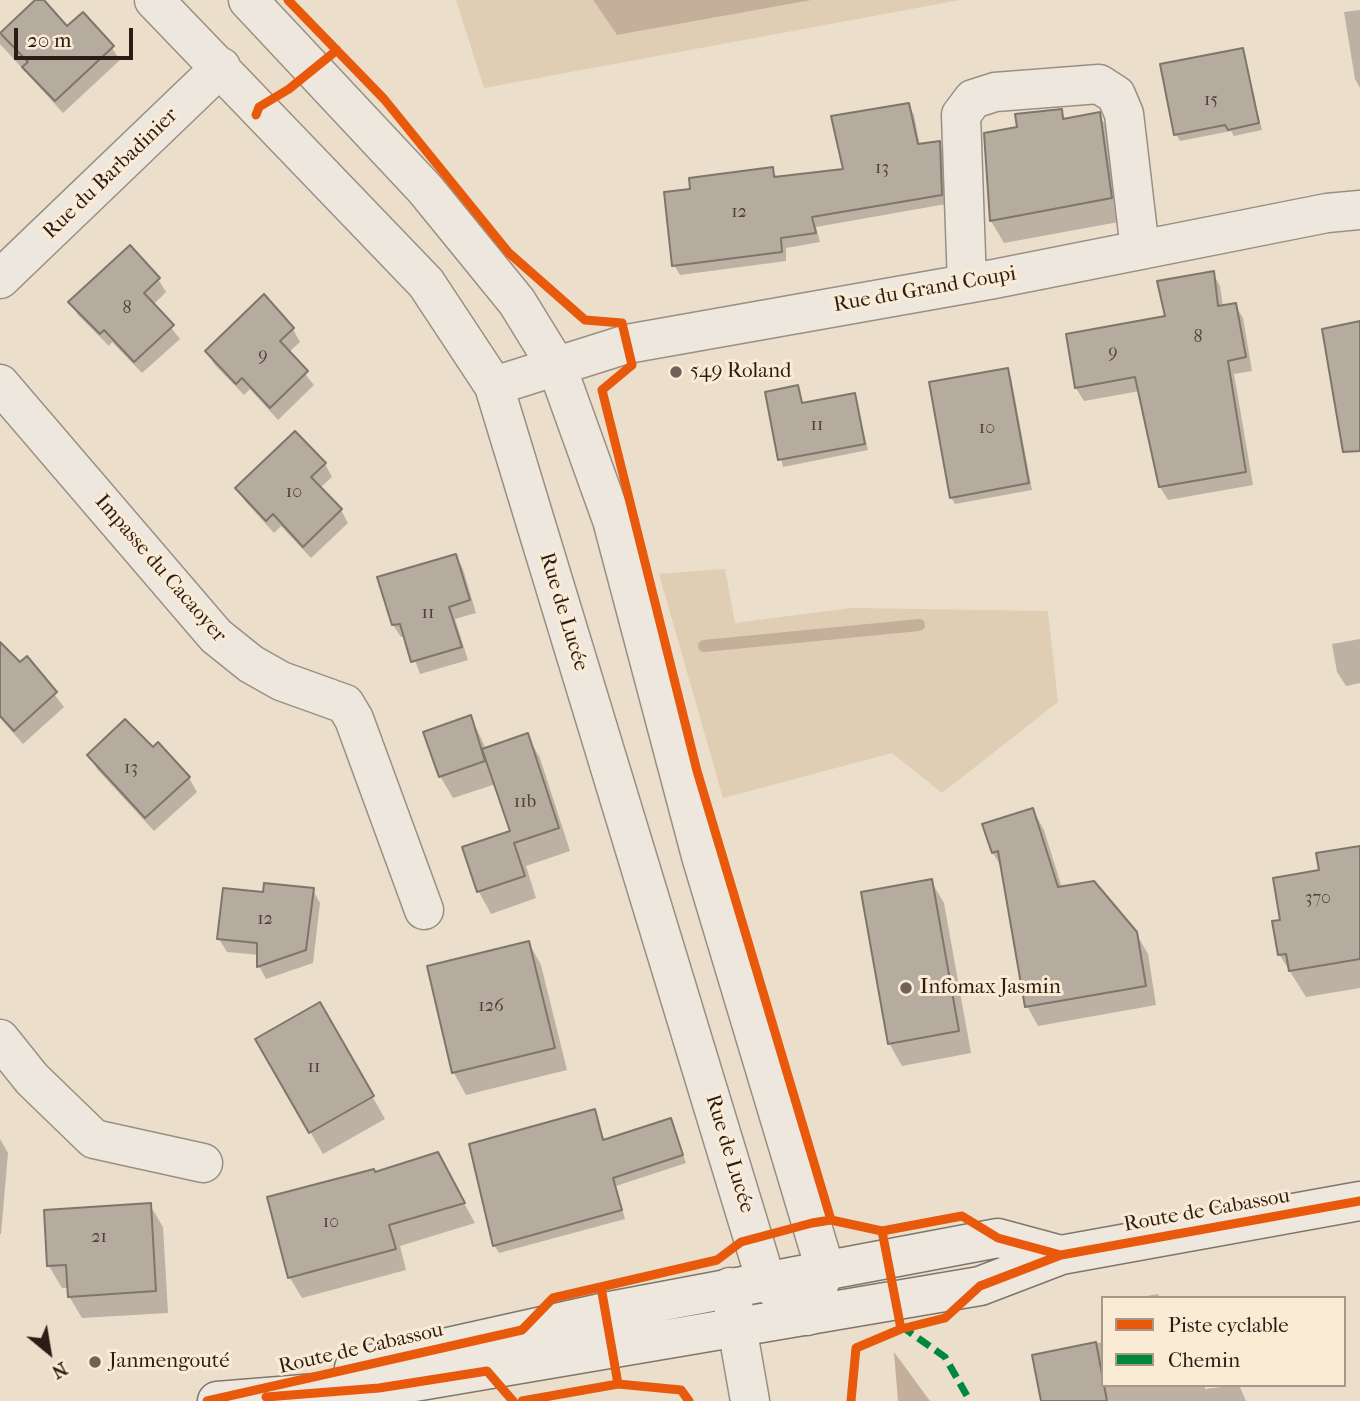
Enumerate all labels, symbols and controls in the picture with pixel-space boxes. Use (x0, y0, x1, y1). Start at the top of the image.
scale bar (18, 14, 136, 58)
text: 20 m (27, 28, 71, 52)
house number: 15 (1204, 90, 1218, 112)
street label: Rue du Barbadinier (38, 103, 184, 245)
house number: 13 (875, 158, 889, 180)
house number: 12 (731, 202, 747, 224)
street label: Rue du Grand Coupi (832, 262, 1018, 318)
house number: 8 (122, 298, 132, 320)
house number: 8 (1193, 327, 1203, 349)
house number: 9 (1108, 342, 1118, 364)
house number: 9 (258, 345, 268, 367)
place label: 549 Roland (690, 359, 791, 385)
marker: 549 Roland (668, 364, 684, 380)
house number: 11 (811, 415, 823, 437)
house number: 10 (979, 418, 995, 440)
house number: 10 (286, 482, 302, 504)
street label: Impasse du Cacaoyer (89, 490, 231, 648)
street label: Rue de Lucée (533, 550, 593, 674)
house number: 11 (422, 603, 434, 625)
house number: 13 (124, 758, 138, 780)
house number: 11b (514, 792, 536, 814)
house number: 370 (1305, 888, 1331, 910)
house number: 12 (257, 909, 273, 931)
place label: Infomax Jasmin (920, 975, 1061, 1001)
marker: Infomax Jasmin (898, 980, 914, 996)
house number: 126 (478, 996, 504, 1018)
house number: 11 (308, 1057, 320, 1079)
street label: Rue de Lucée (699, 1092, 759, 1216)
street label: Route de Cabassou (1122, 1184, 1292, 1238)
house number: 10 (323, 1212, 339, 1234)
house number: 21 (91, 1227, 107, 1249)
legend (1101, 1296, 1346, 1387)
text: Piste cyclable (1168, 1313, 1289, 1337)
north arrow (14, 1317, 84, 1387)
street label: Route de Cabassou (276, 1318, 446, 1380)
text: Chemin (1168, 1348, 1240, 1372)
place label: Janmengouté (109, 1349, 230, 1375)
marker: Janmengouté (87, 1354, 103, 1370)
text: N (48, 1357, 71, 1383)

